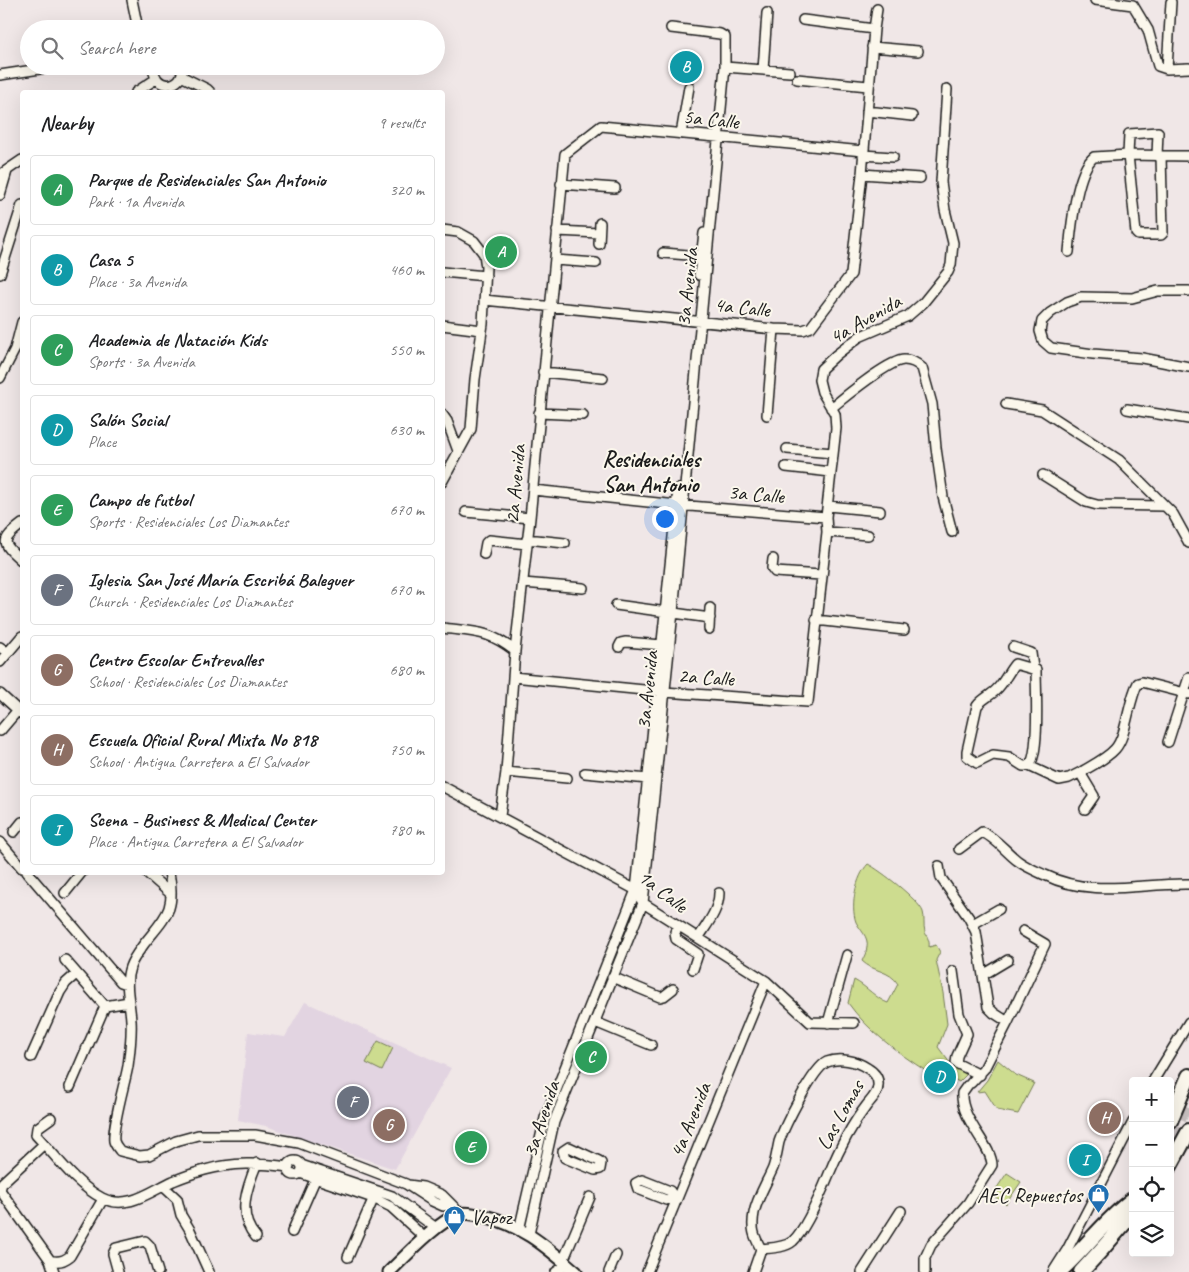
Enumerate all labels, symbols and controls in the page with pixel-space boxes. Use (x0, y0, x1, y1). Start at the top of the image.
search box (20, 20, 445, 75)
icon: search (38, 34, 66, 62)
text: Search here (78, 36, 155, 60)
pin: B (670, 48, 702, 86)
street label: 5a Calle (682, 103, 741, 135)
text: Nearby (40, 110, 93, 136)
text: 9 results (378, 113, 425, 133)
text: Parque de Residenciales San Antonio (88, 168, 326, 192)
text: A (53, 180, 61, 200)
text: 320 m (390, 180, 424, 200)
text: Park · 1a Avenida (88, 192, 184, 212)
pin: A (485, 233, 517, 271)
street label: 3a Avenida (670, 245, 704, 328)
text: Casa 5 (88, 248, 133, 272)
text: B (53, 260, 61, 280)
text: 460 m (390, 260, 424, 280)
text: Place · 3a Avenida (88, 272, 187, 292)
street label: 4a Avenida (824, 287, 907, 350)
street label: 4a Calle (713, 291, 772, 323)
text: Academia de Natación Kids (88, 328, 267, 352)
text: C (53, 340, 61, 360)
text: 550 m (390, 340, 424, 360)
text: Sports · 3a Avenida (88, 352, 195, 372)
text: Salón Social (88, 408, 167, 432)
text: D (52, 420, 62, 440)
text: 630 m (390, 420, 424, 440)
text: Place (88, 432, 116, 452)
street label: 2a Avenida (499, 442, 532, 524)
district label: Residenciales San Antonio (602, 446, 702, 499)
street label: 3a Calle (727, 479, 786, 509)
text: Campo de futbol (88, 488, 191, 512)
text: E (53, 500, 61, 520)
text: 670 m (390, 500, 424, 520)
your location (652, 506, 678, 532)
text: Sports · Residenciales Los Diamantes (88, 512, 288, 532)
text: Iglesia San José María Escribá Baleguer (88, 568, 353, 592)
text: F (53, 580, 61, 600)
text: 670 m (390, 580, 424, 600)
text: Church · Residenciales Los Diamantes (88, 592, 292, 612)
text: Centro Escolar Entrevalles (88, 648, 263, 672)
street label: 3a Avenida (630, 648, 664, 731)
text: G (53, 660, 61, 680)
text: 680 m (390, 660, 424, 680)
street label: 2a Calle (677, 662, 736, 692)
text: School · Residenciales Los Diamantes (88, 672, 287, 692)
text: Escuela Oficial Rural Mixta No 818 (88, 728, 317, 752)
text: H (52, 740, 62, 760)
text: 750 m (390, 740, 424, 760)
text: School · Antigua Carretera a El Salvador (88, 752, 309, 772)
text: Scena - Business & Medical Center (88, 808, 316, 832)
text: I (54, 820, 60, 840)
text: 780 m (390, 820, 424, 840)
text: Place · Antigua Carretera a El Salvador (88, 832, 303, 852)
street label: 1a Calle (633, 864, 694, 919)
pin: C (575, 1038, 607, 1076)
pin: D (924, 1058, 956, 1096)
street label: Las Lomas (810, 1074, 871, 1154)
street label: 3a Avenida (516, 1076, 566, 1160)
street label: 4a Avenida (663, 1077, 717, 1161)
map controls (1129, 1077, 1174, 1257)
button: + (1129, 1077, 1174, 1122)
pin: F (337, 1083, 369, 1121)
pin: H (1089, 1099, 1121, 1137)
pin: G (373, 1106, 405, 1144)
button: − (1129, 1122, 1174, 1167)
pin: E (455, 1128, 487, 1166)
pin: I (1069, 1141, 1101, 1179)
button: locate (1129, 1167, 1174, 1212)
place label: AEC Repuestos (977, 1182, 1084, 1208)
shop icon: AEC Repuestos (1086, 1183, 1110, 1214)
place label: Vapoz (471, 1204, 514, 1230)
shop icon: Vapoz (443, 1205, 467, 1236)
button: layers (1129, 1212, 1174, 1257)

